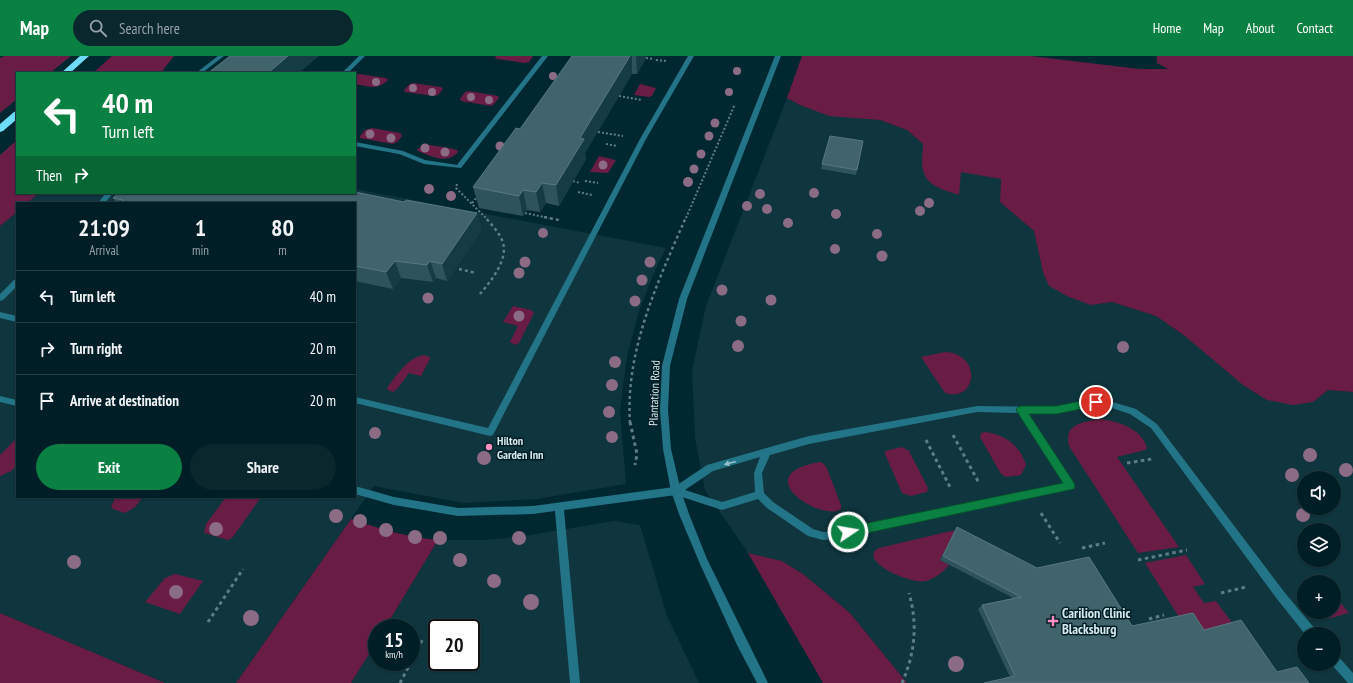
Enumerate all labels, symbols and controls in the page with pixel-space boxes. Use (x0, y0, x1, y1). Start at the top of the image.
search box (73, 10, 353, 46)
text: Map (20, 16, 49, 40)
icon: search (87, 17, 109, 39)
text: Search here (119, 19, 180, 38)
text: Home (1153, 19, 1181, 37)
text: Map (1203, 19, 1224, 37)
text: About (1246, 19, 1275, 37)
text: Contact (1297, 19, 1333, 37)
text: 40 m (102, 84, 153, 121)
icon: left (36, 88, 88, 140)
text: Turn left (102, 120, 154, 143)
icon: right (70, 164, 92, 186)
text: Then (36, 166, 62, 185)
text: 21:09 (78, 212, 130, 243)
text: 1 (195, 212, 206, 243)
text: 80 (271, 212, 294, 243)
text: Arrival (89, 242, 119, 259)
text: min (192, 242, 209, 259)
text: m (278, 242, 287, 259)
icon: left (36, 286, 58, 308)
text: Turn left (70, 287, 115, 306)
text: 40 m (310, 287, 336, 306)
icon: right (36, 338, 58, 360)
text: Turn right (70, 339, 122, 358)
text: 20 m (310, 339, 336, 358)
street label: Plantation Road (645, 360, 663, 426)
pin (1079, 385, 1113, 419)
icon: arrive (36, 390, 58, 412)
text: Arrive at destination (70, 391, 179, 410)
text: 20 m (310, 391, 336, 410)
icon: arrive (1085, 391, 1107, 413)
place label: Hilton Garden Inn (497, 433, 543, 462)
marker: Hilton Garden Inn (484, 442, 494, 452)
button: Exit (36, 444, 182, 490)
button: Share (190, 444, 336, 490)
one-way arrow (724, 460, 736, 466)
map controls (1297, 471, 1341, 671)
button: sound (1297, 471, 1341, 515)
position arrow (827, 511, 869, 553)
button: layers (1297, 523, 1341, 567)
button: + (1297, 575, 1341, 619)
place label: Carilion Clinic Blacksburg (1062, 604, 1130, 638)
marker: Carilion Clinic Blacksburg (1047, 615, 1059, 627)
speed limit sign: 20 (428, 619, 480, 671)
text: 15 (384, 627, 404, 653)
button: − (1297, 627, 1341, 671)
text: km/h (385, 648, 403, 661)

